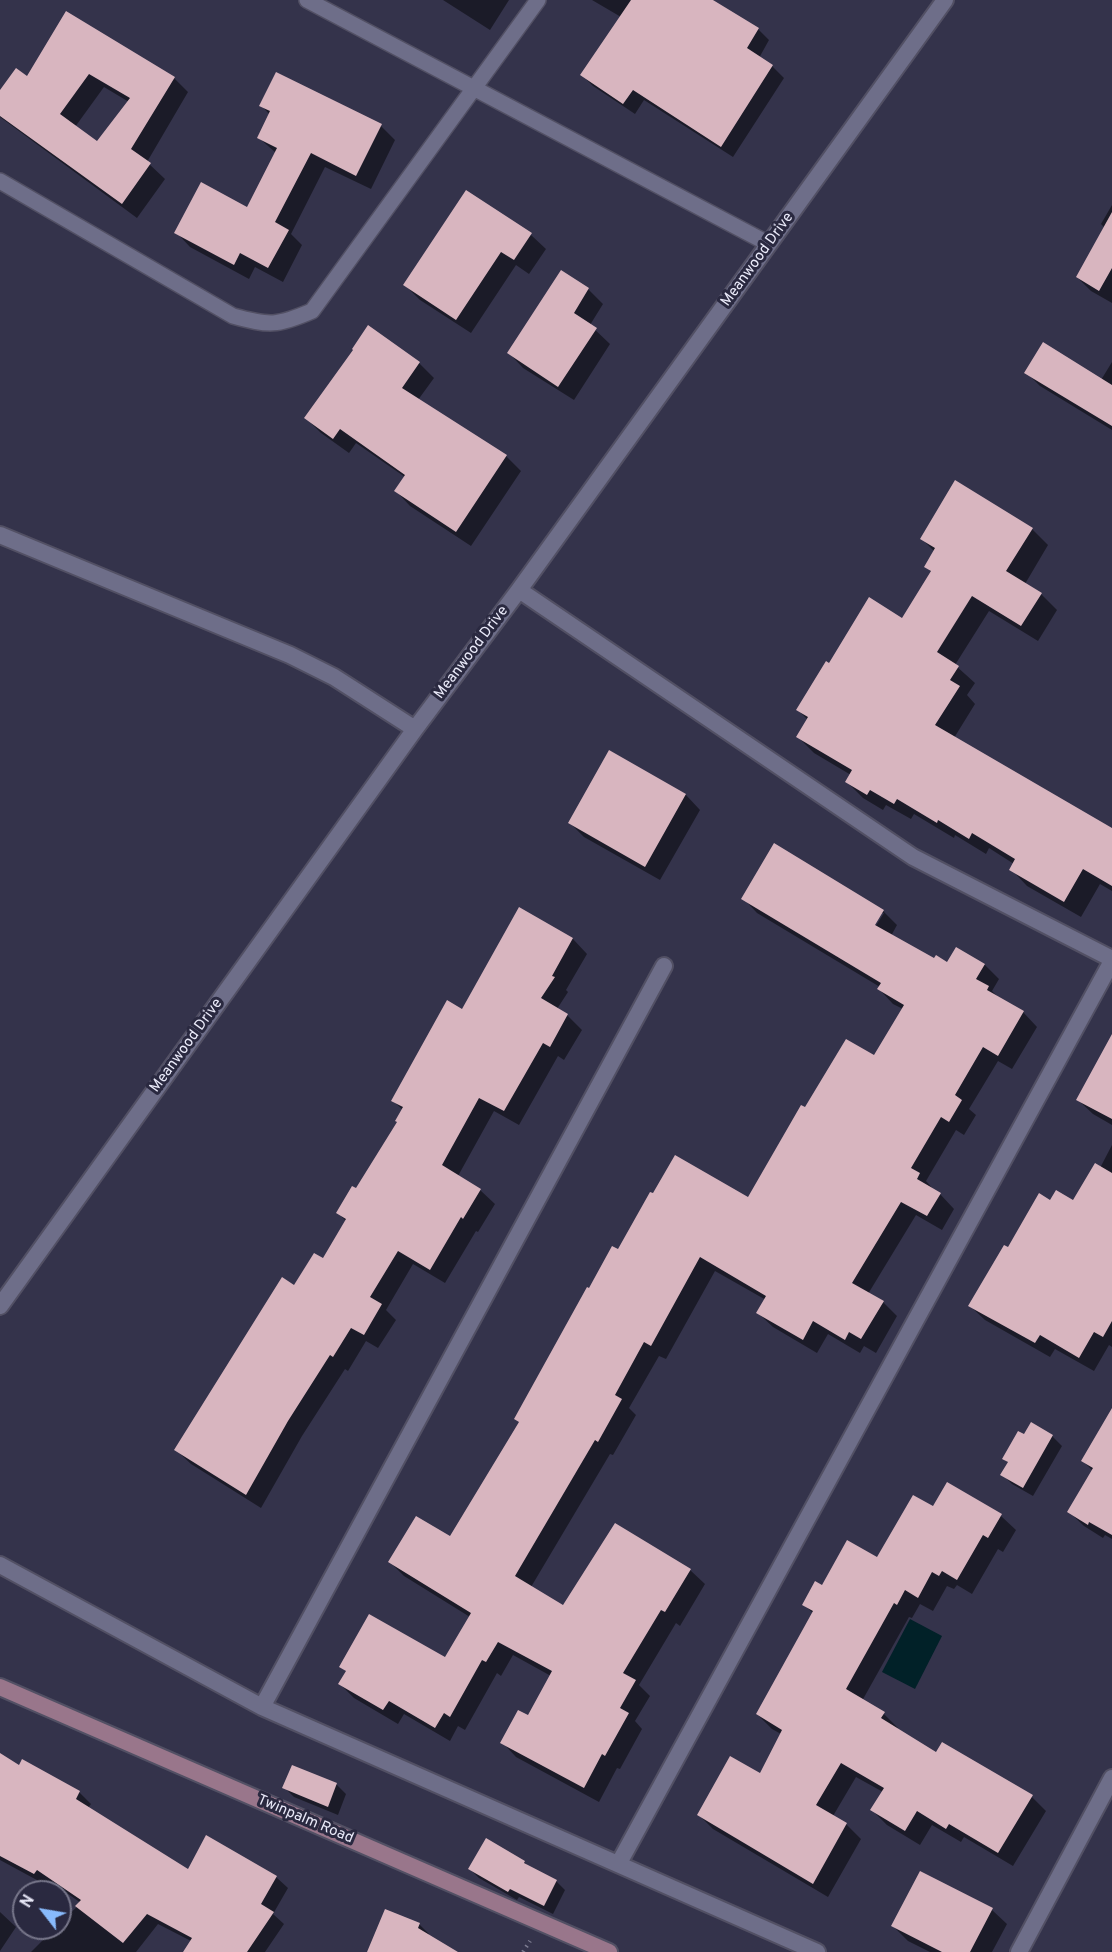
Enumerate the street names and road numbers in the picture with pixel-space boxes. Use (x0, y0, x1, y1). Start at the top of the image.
street label: Meanwood Drive (718, 210, 798, 310)
street label: Meanwood Drive (431, 603, 513, 703)
street label: Meanwood Drive (147, 996, 227, 1096)
street label: Twinpalm Road (254, 1792, 356, 1848)

